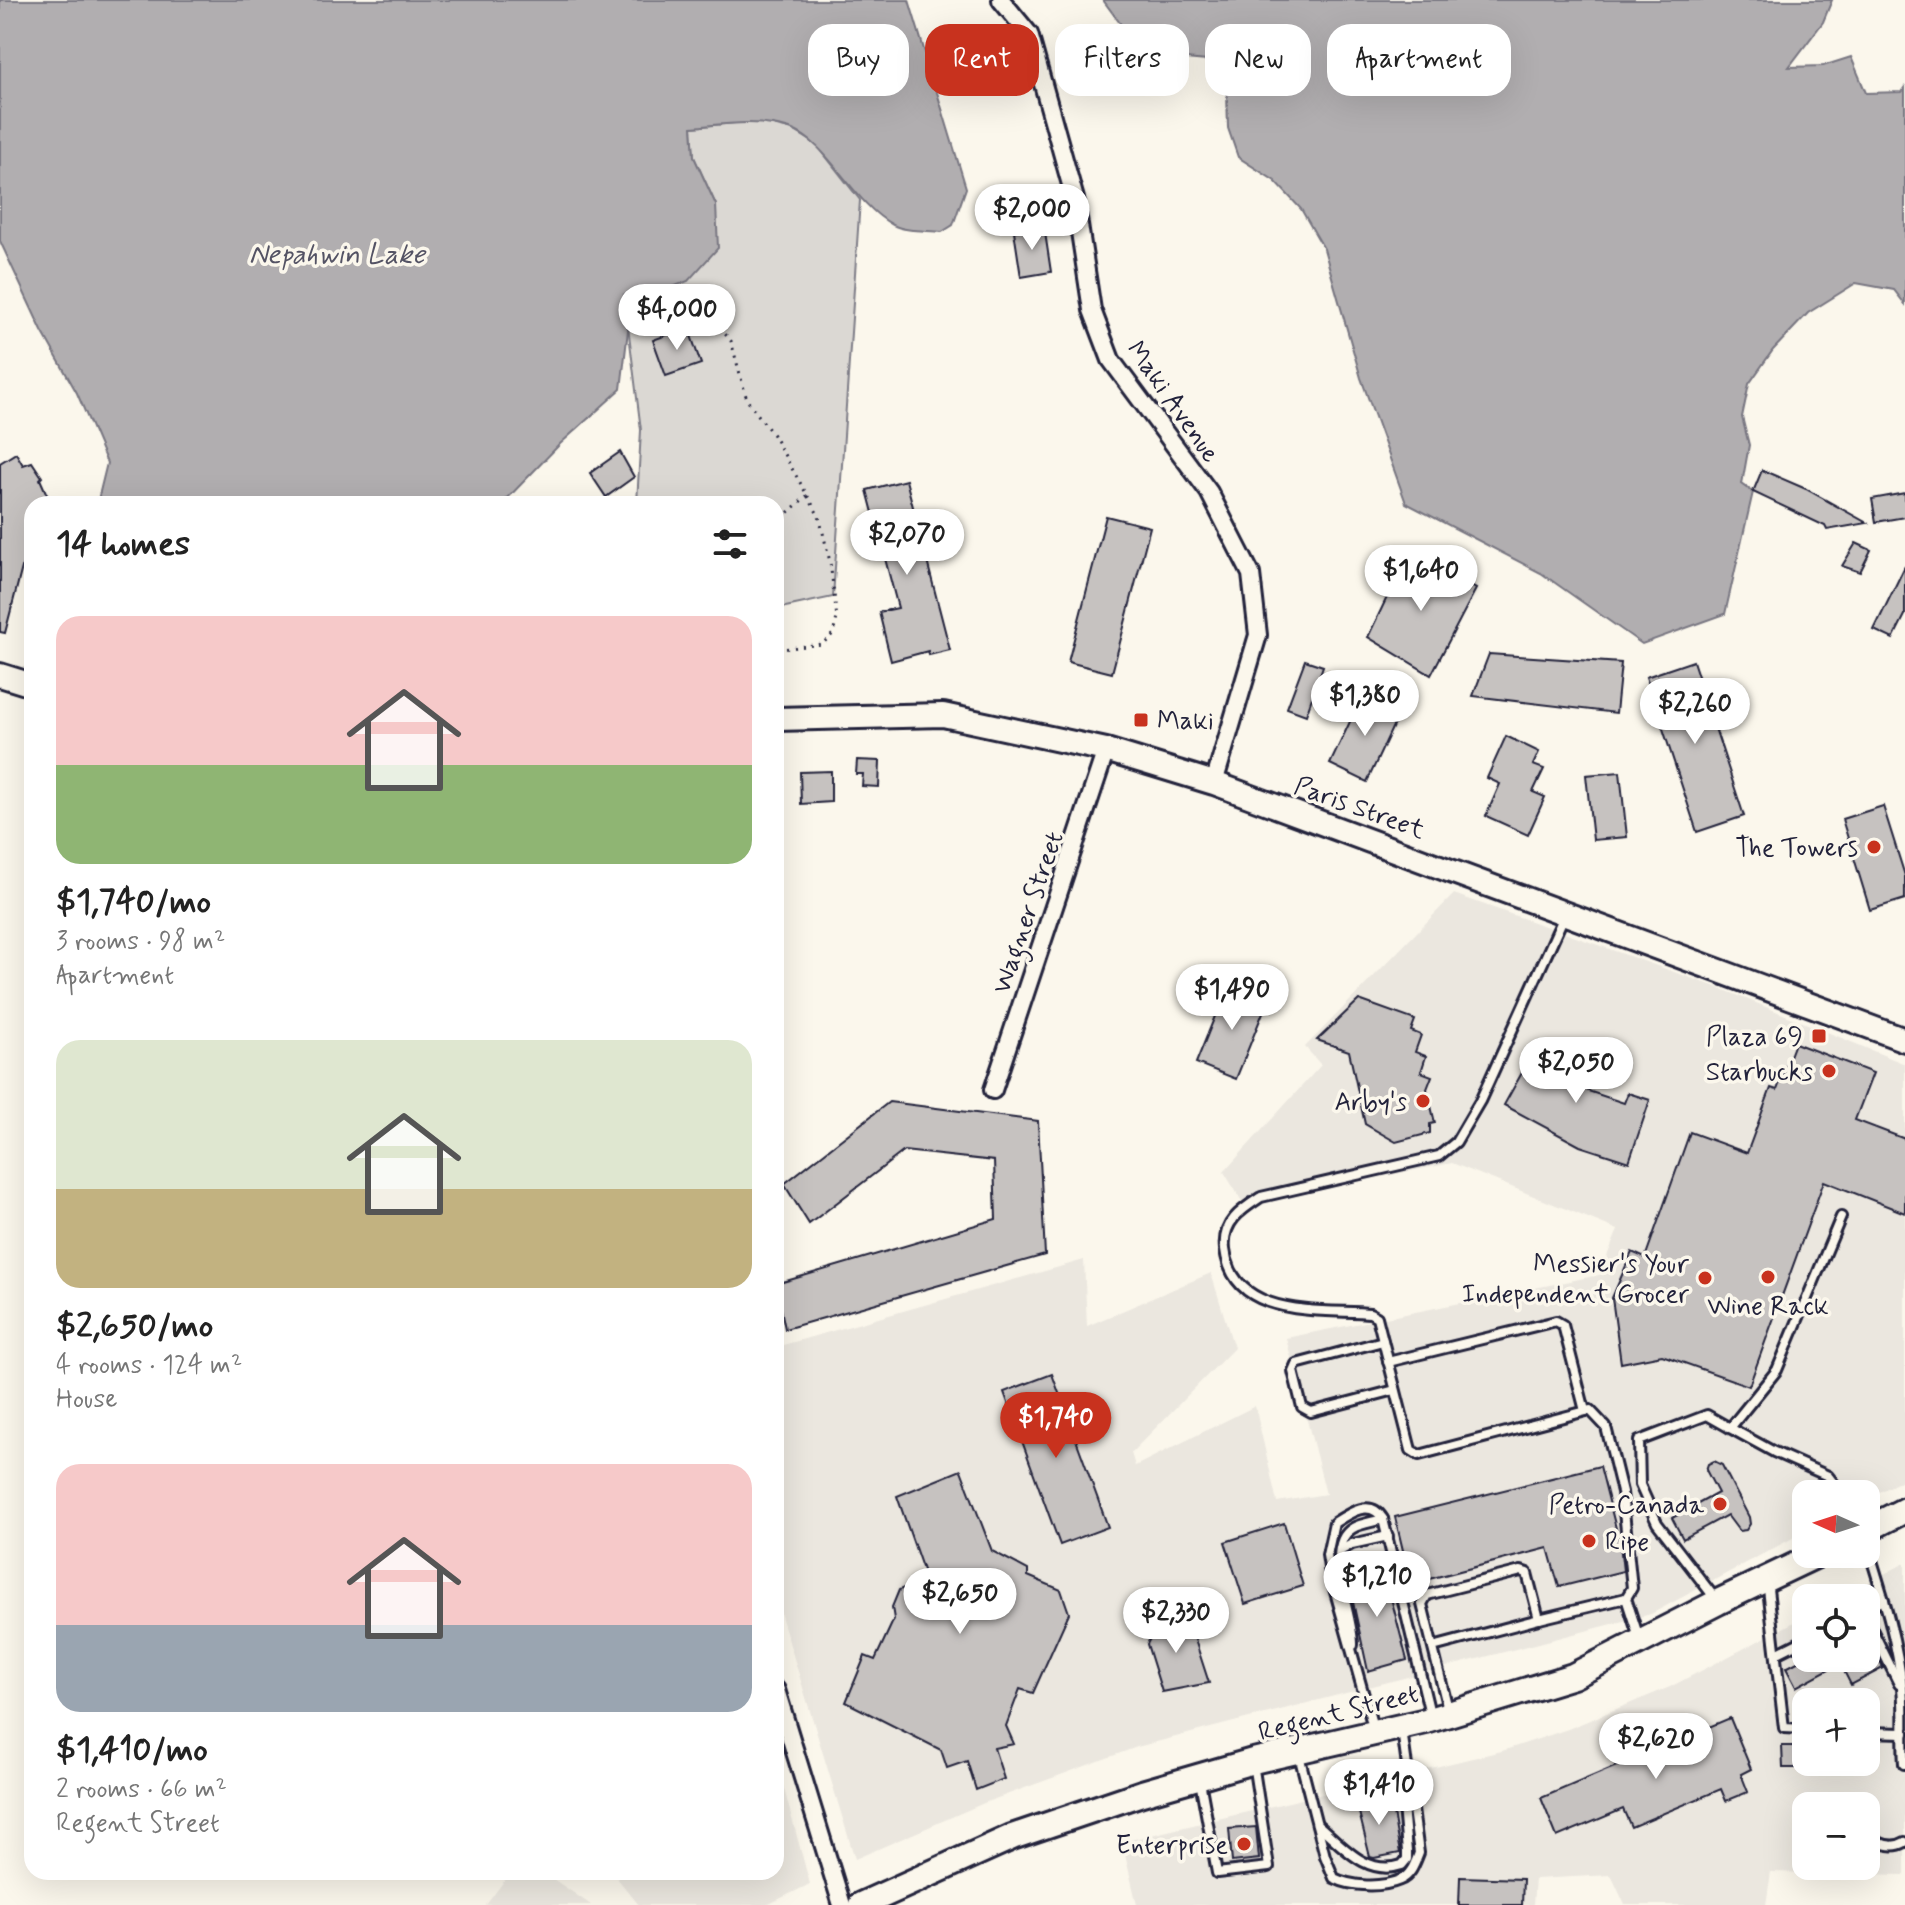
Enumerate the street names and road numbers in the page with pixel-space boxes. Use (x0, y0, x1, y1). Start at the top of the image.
street label: Maki Avenue (1118, 335, 1227, 470)
street label: Paris Street (1289, 770, 1429, 848)
street label: Wagner Street (985, 827, 1075, 999)
street label: Regent Street (1255, 1678, 1423, 1753)

